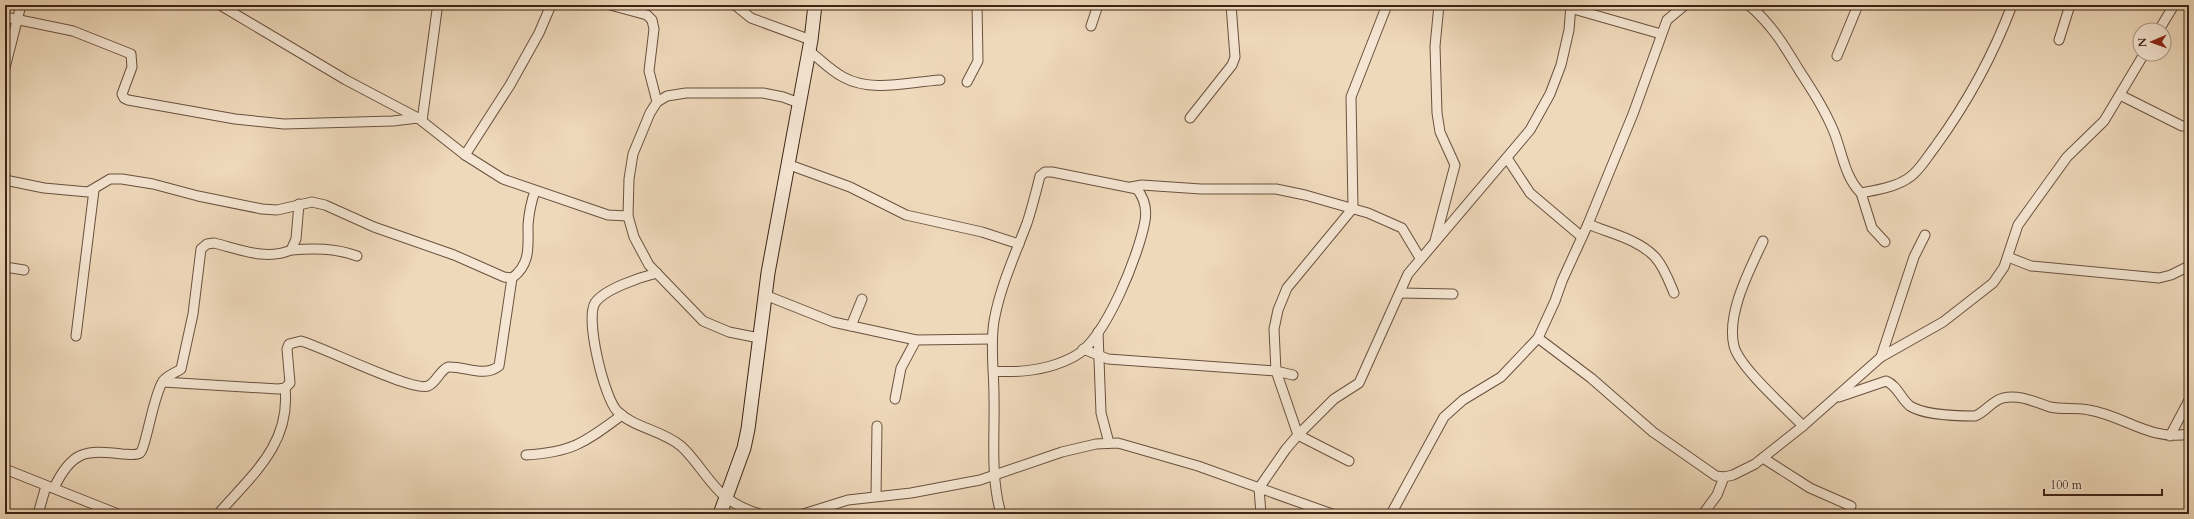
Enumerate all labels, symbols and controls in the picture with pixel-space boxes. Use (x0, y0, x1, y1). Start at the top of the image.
north arrow (2132, 22, 2172, 62)
text: N (2135, 37, 2150, 47)
scale bar (2044, 471, 2162, 497)
text: 100 m (2050, 477, 2083, 493)

